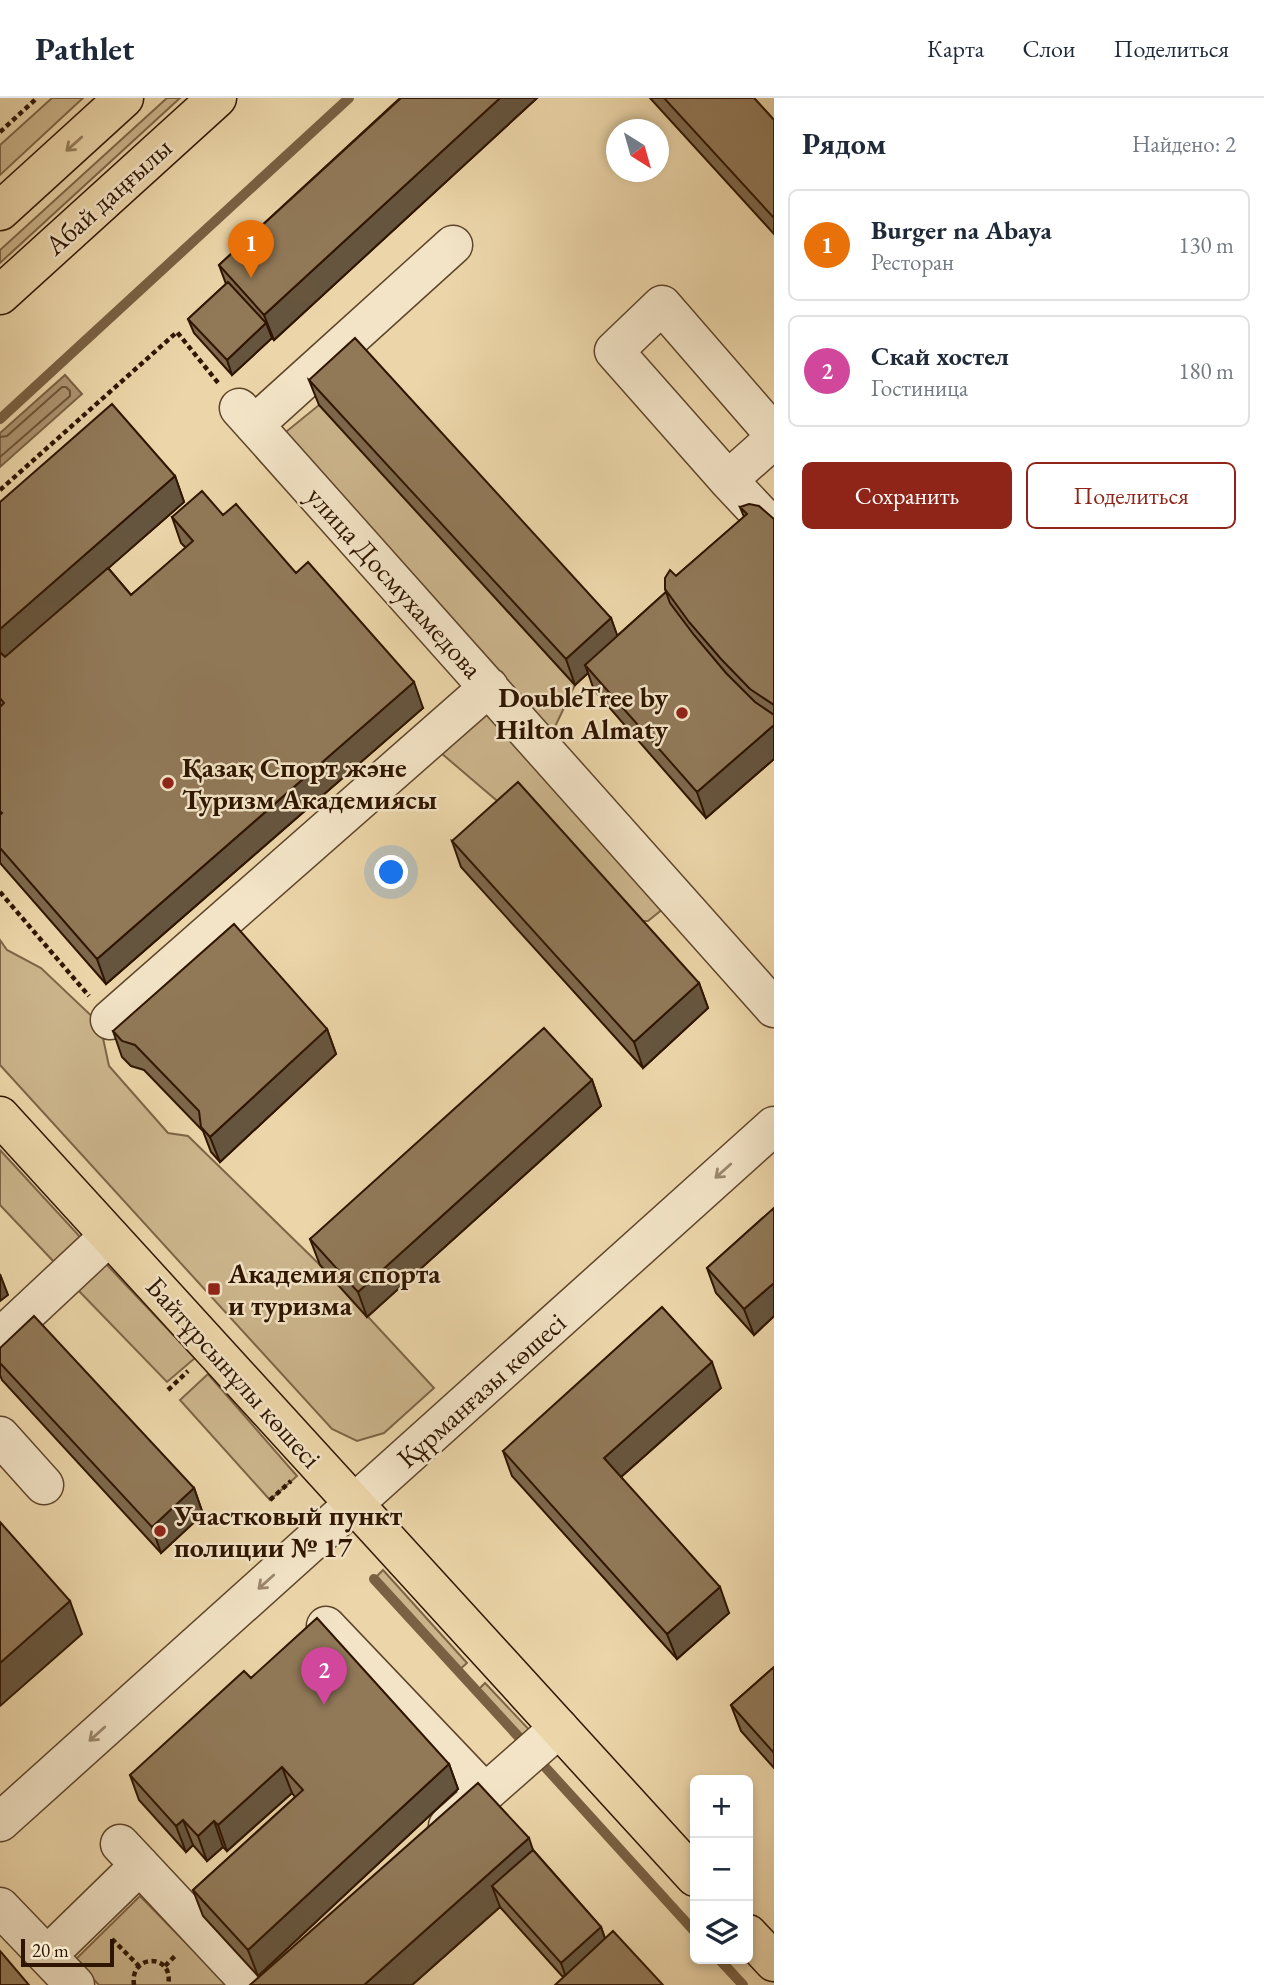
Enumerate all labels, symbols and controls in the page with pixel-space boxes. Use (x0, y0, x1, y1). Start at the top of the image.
text: Pathlet (35, 27, 134, 70)
text: Карта (927, 33, 984, 64)
text: Слои (1022, 33, 1076, 64)
text: Поделиться (1114, 33, 1229, 64)
north arrow (606, 119, 669, 182)
text: Рядом (802, 124, 886, 163)
street label: Абай даңғылы (36, 129, 179, 263)
text: Найдено: 2 (1132, 129, 1236, 159)
one-way arrow (65, 136, 83, 152)
text: Burger na Abaya (871, 213, 1052, 247)
pin: 1 (228, 220, 274, 278)
text: 1 (821, 230, 833, 260)
text: 130 m (1178, 230, 1234, 260)
text: Ресторан (871, 247, 954, 277)
text: Скай хостел (871, 339, 1009, 373)
text: 2 (821, 356, 833, 386)
text: 180 m (1178, 356, 1234, 386)
text: Гостиница (871, 373, 968, 403)
button: Сохранить (802, 462, 1012, 529)
button: Поделиться (1026, 462, 1236, 529)
street label: улица Досмухамедова (299, 478, 491, 686)
place label: DoubleTree by Hilton Almaty (496, 679, 669, 747)
marker: DoubleTree by Hilton Almaty (674, 705, 690, 721)
place label: Қазақ Спорт және Туризм Академиясы (182, 749, 437, 817)
marker: Қазақ Спорт және Туризм Академиясы (160, 775, 176, 791)
your location (374, 855, 408, 889)
one-way arrow (714, 1163, 732, 1179)
place label: Академия спорта и туризма (227, 1255, 441, 1323)
street label: Байтұрсынұлы көшесі (138, 1269, 330, 1476)
marker: Академия спорта и туризма (206, 1281, 222, 1297)
street label: Құрманғазы көшесі (389, 1304, 573, 1476)
place label: Участковый пункт полиции № 17 (173, 1497, 403, 1565)
marker: Участковый пункт полиции № 17 (152, 1523, 168, 1539)
one-way arrow (258, 1573, 275, 1590)
pin: 2 (301, 1647, 347, 1705)
one-way arrow (88, 1726, 106, 1742)
map controls (690, 1775, 753, 1964)
button: + (690, 1775, 753, 1838)
button: − (690, 1838, 753, 1901)
button: layers (690, 1901, 753, 1964)
scale bar (21, 1936, 114, 1968)
text: 20 m (32, 1938, 69, 1963)

